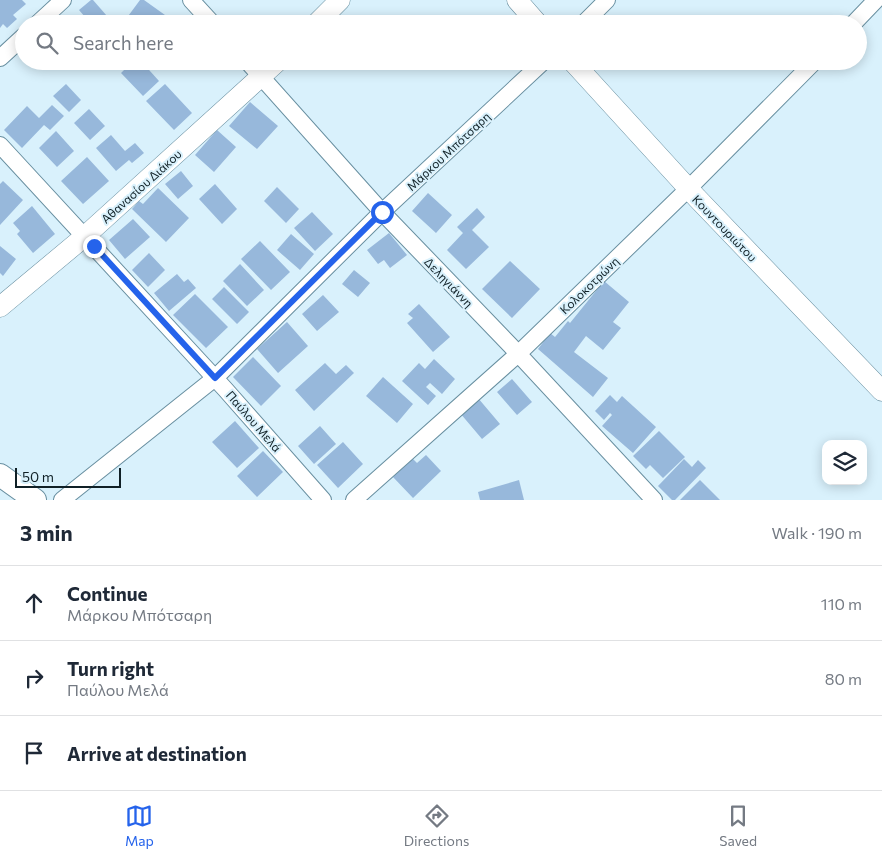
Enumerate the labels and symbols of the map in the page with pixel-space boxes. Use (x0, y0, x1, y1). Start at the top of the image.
street label: Μάρκου Μπότσαρη (403, 109, 493, 193)
street label: Αθανασίου Διάκου (98, 146, 184, 226)
street label: Κουντουριώτου (690, 192, 760, 264)
route start (371, 201, 394, 224)
route end (83, 235, 106, 258)
street label: Δεληγιάννη (422, 254, 476, 310)
street label: Κολοκοτρώνη (557, 254, 621, 316)
street label: Παύλου Μελά (224, 388, 284, 454)
scale bar (15, 465, 121, 488)

